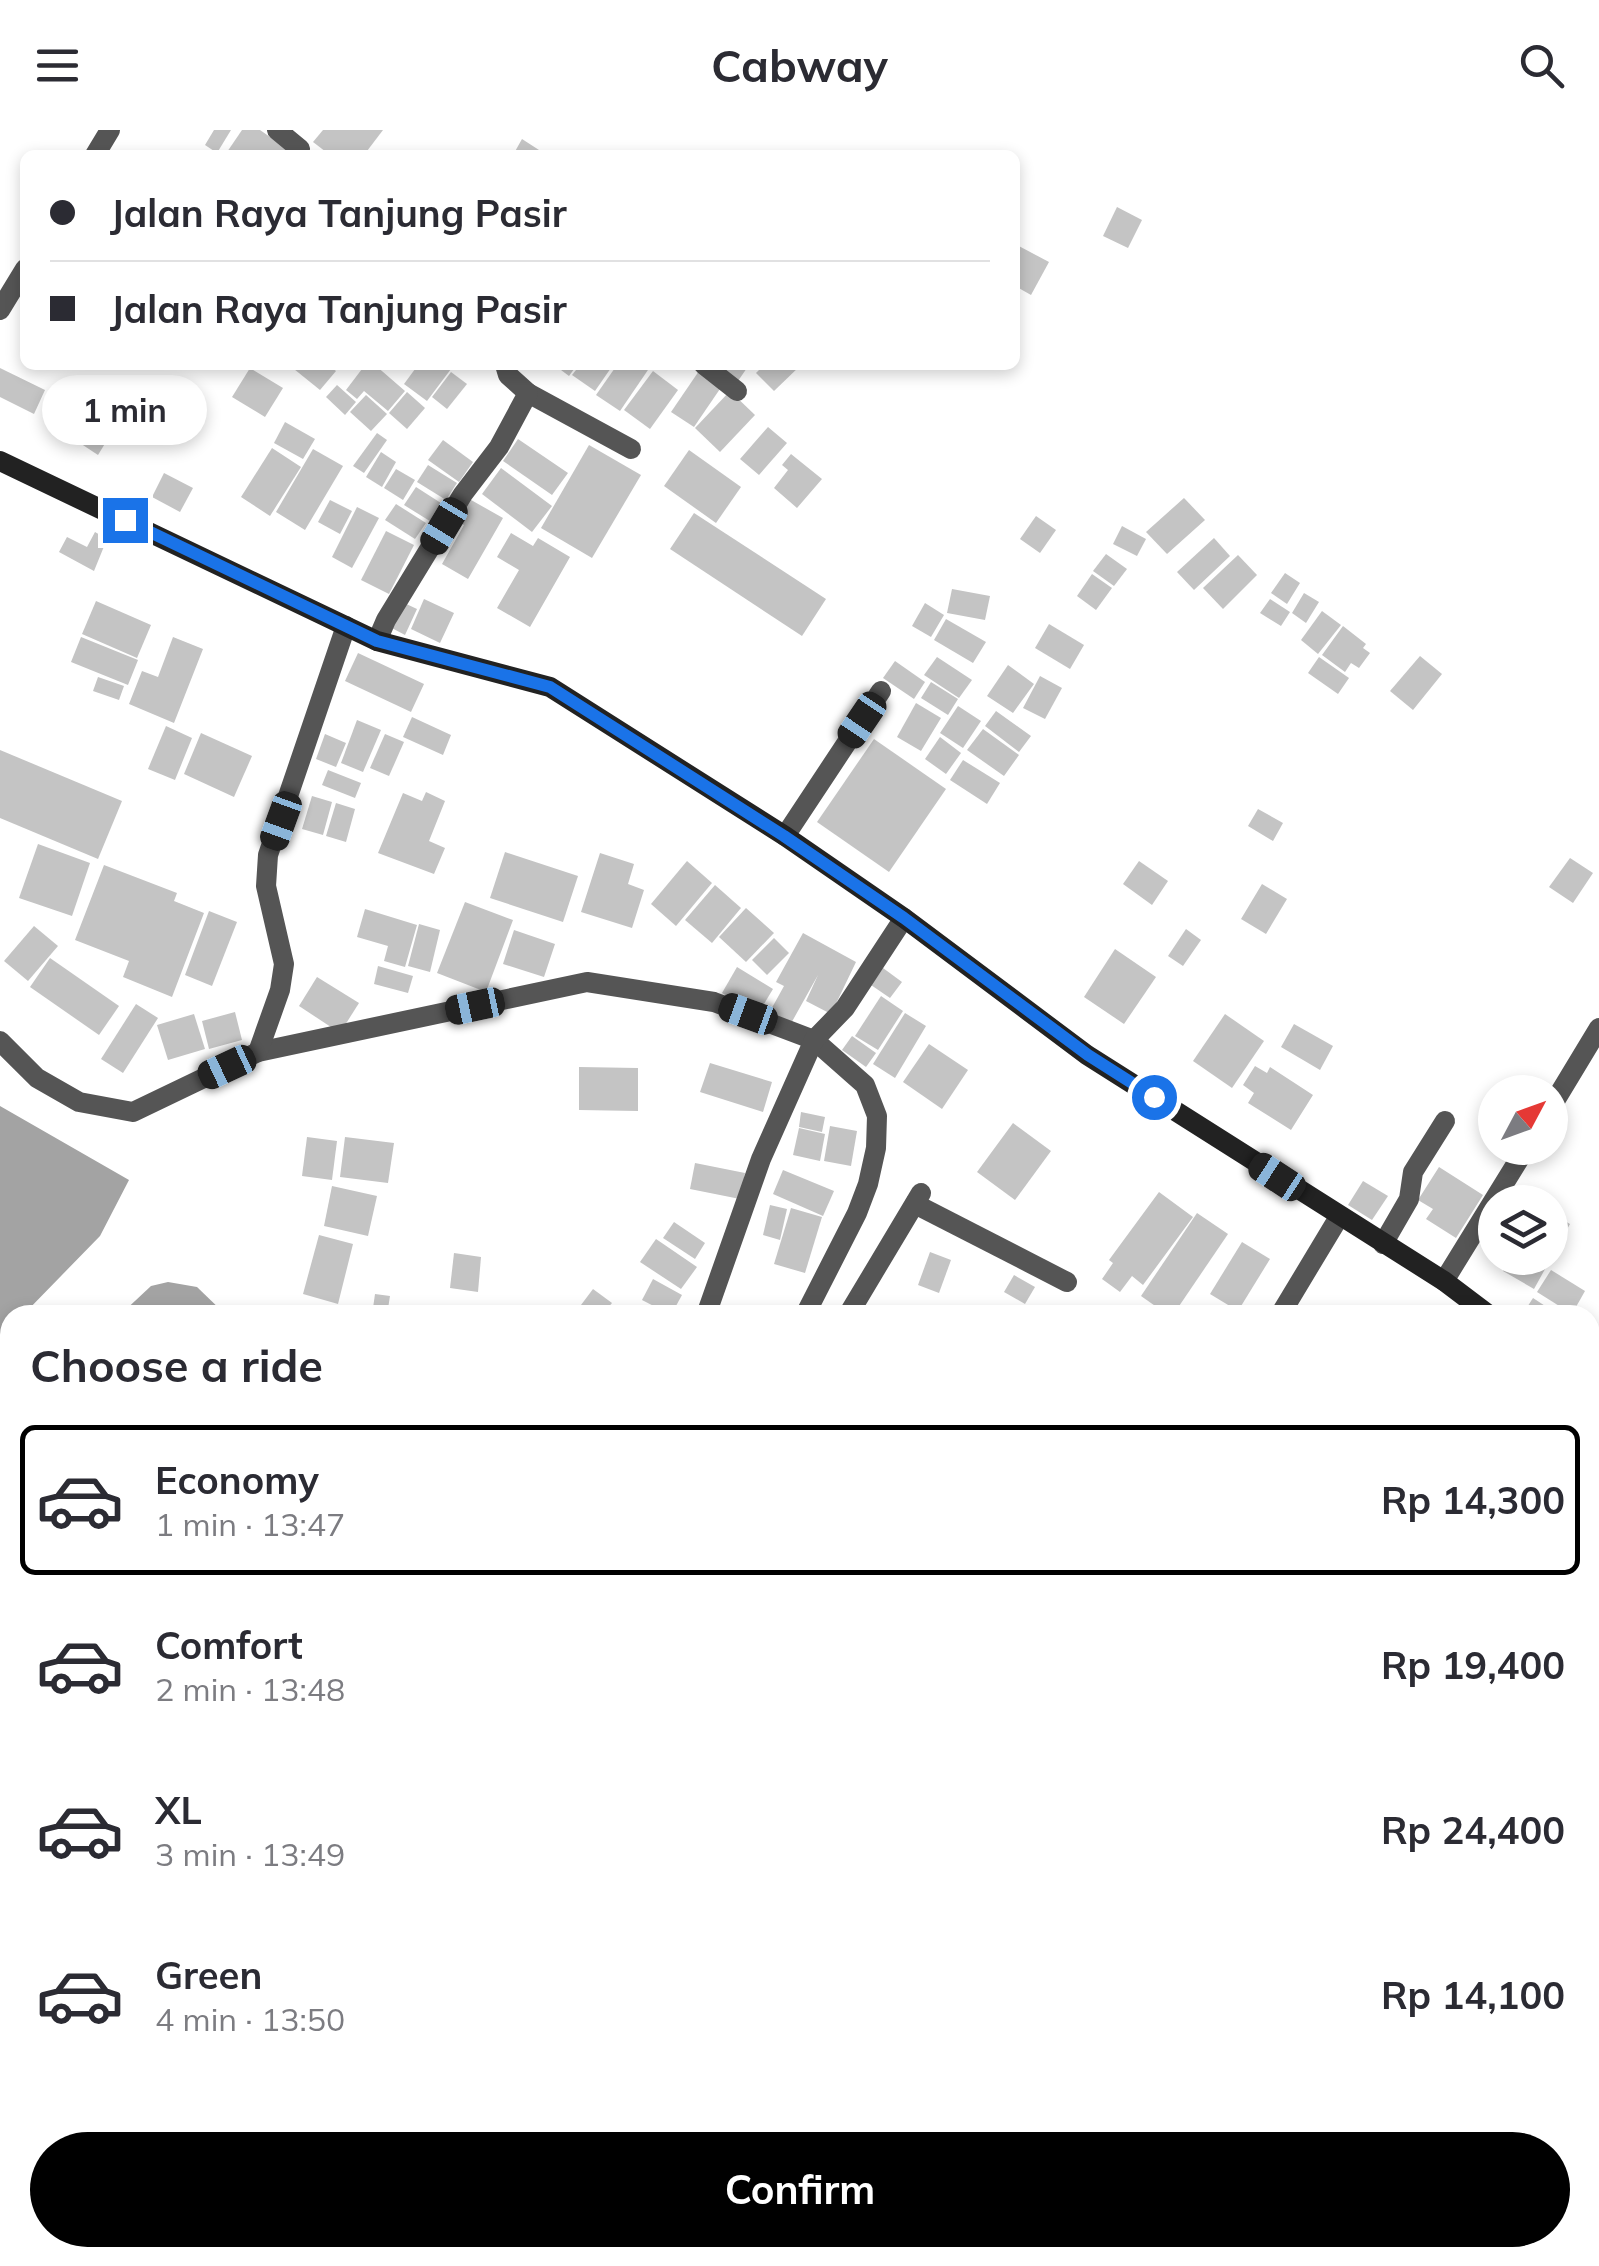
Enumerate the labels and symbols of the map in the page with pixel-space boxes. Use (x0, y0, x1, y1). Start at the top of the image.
callout: 1 min (42, 375, 208, 445)
car (416, 493, 472, 559)
route end (103, 498, 148, 543)
car (833, 687, 891, 753)
car (257, 788, 305, 854)
car (443, 985, 507, 1027)
car (715, 990, 781, 1038)
car (193, 1041, 261, 1093)
route start (1132, 1075, 1177, 1120)
north arrow (1478, 1075, 1568, 1165)
car (1244, 1148, 1310, 1206)

